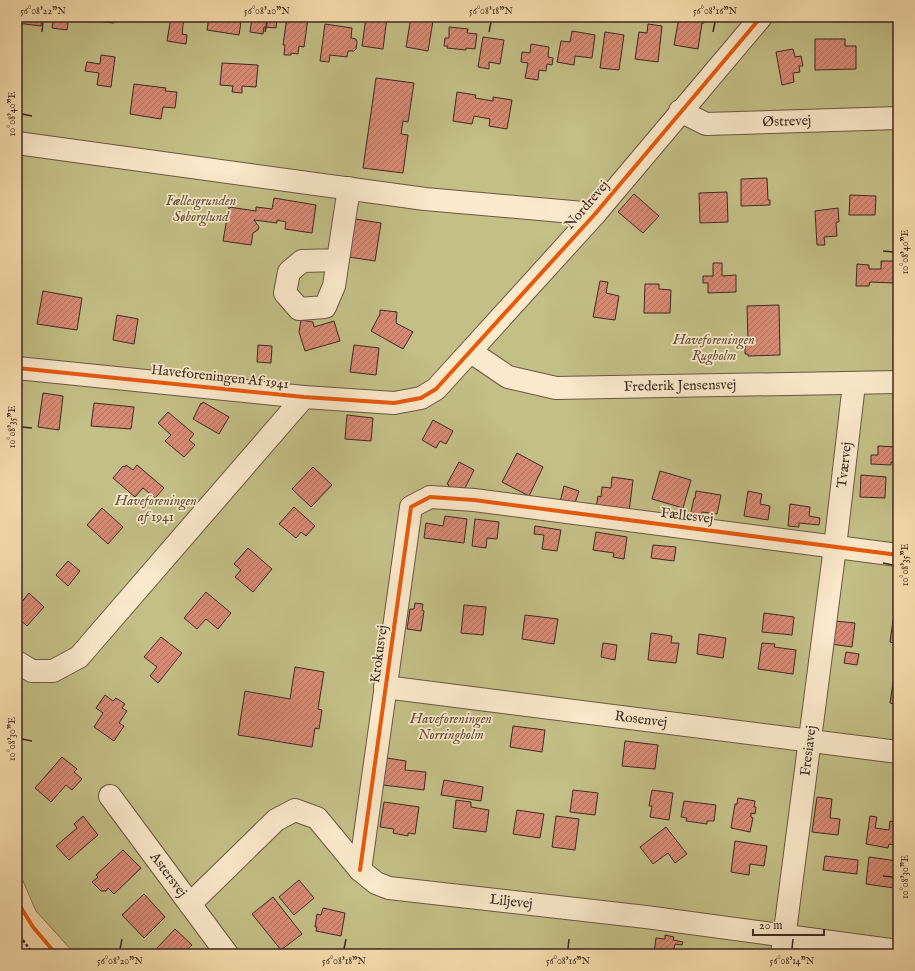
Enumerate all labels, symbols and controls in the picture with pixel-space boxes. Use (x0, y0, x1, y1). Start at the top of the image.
text: 56°08'22"N (20, 5, 66, 18)
text: 56°08'20"N (244, 5, 290, 18)
text: 56°08'18"N (469, 5, 513, 18)
text: 56°08'16"N (693, 5, 737, 18)
text: 10°08'40"E (6, 91, 19, 137)
street label: Østrevej (762, 112, 812, 131)
street label: Nordrevej (561, 177, 613, 233)
park label: Fællesgrunden Søborglund (166, 192, 236, 227)
text: 10°08'40"E (899, 229, 912, 275)
park label: Haveforeningen Rugholm (672, 331, 755, 366)
street label: Haveforeningen Af 1941 (150, 361, 290, 393)
street label: Frederik Jensensvej (624, 376, 737, 396)
text: 10°08'35"E (6, 406, 19, 448)
street label: Tværvej (833, 441, 856, 489)
park label: Haveforeningen af 1941 (114, 492, 197, 526)
street label: Fællesvej (660, 504, 714, 528)
text: 10°08'35"E (899, 544, 912, 586)
street label: Krokusvej (366, 624, 392, 684)
street label: Rosenvej (614, 707, 668, 732)
park label: Haveforeningen Norringholm (409, 710, 492, 745)
text: 10°08'30"E (6, 717, 19, 761)
street label: Fresiavej (796, 724, 821, 777)
street label: Astersvej (145, 848, 191, 901)
text: 10°08'30"E (899, 855, 912, 899)
street label: Liljevej (489, 890, 534, 913)
scale bar (753, 911, 824, 937)
text: 20 m (759, 918, 782, 933)
text: 56°08'20"N (97, 955, 143, 968)
text: 56°08'18"N (322, 955, 366, 968)
text: 56°08'16"N (546, 955, 590, 968)
text: 56°08'14"N (770, 955, 815, 968)

